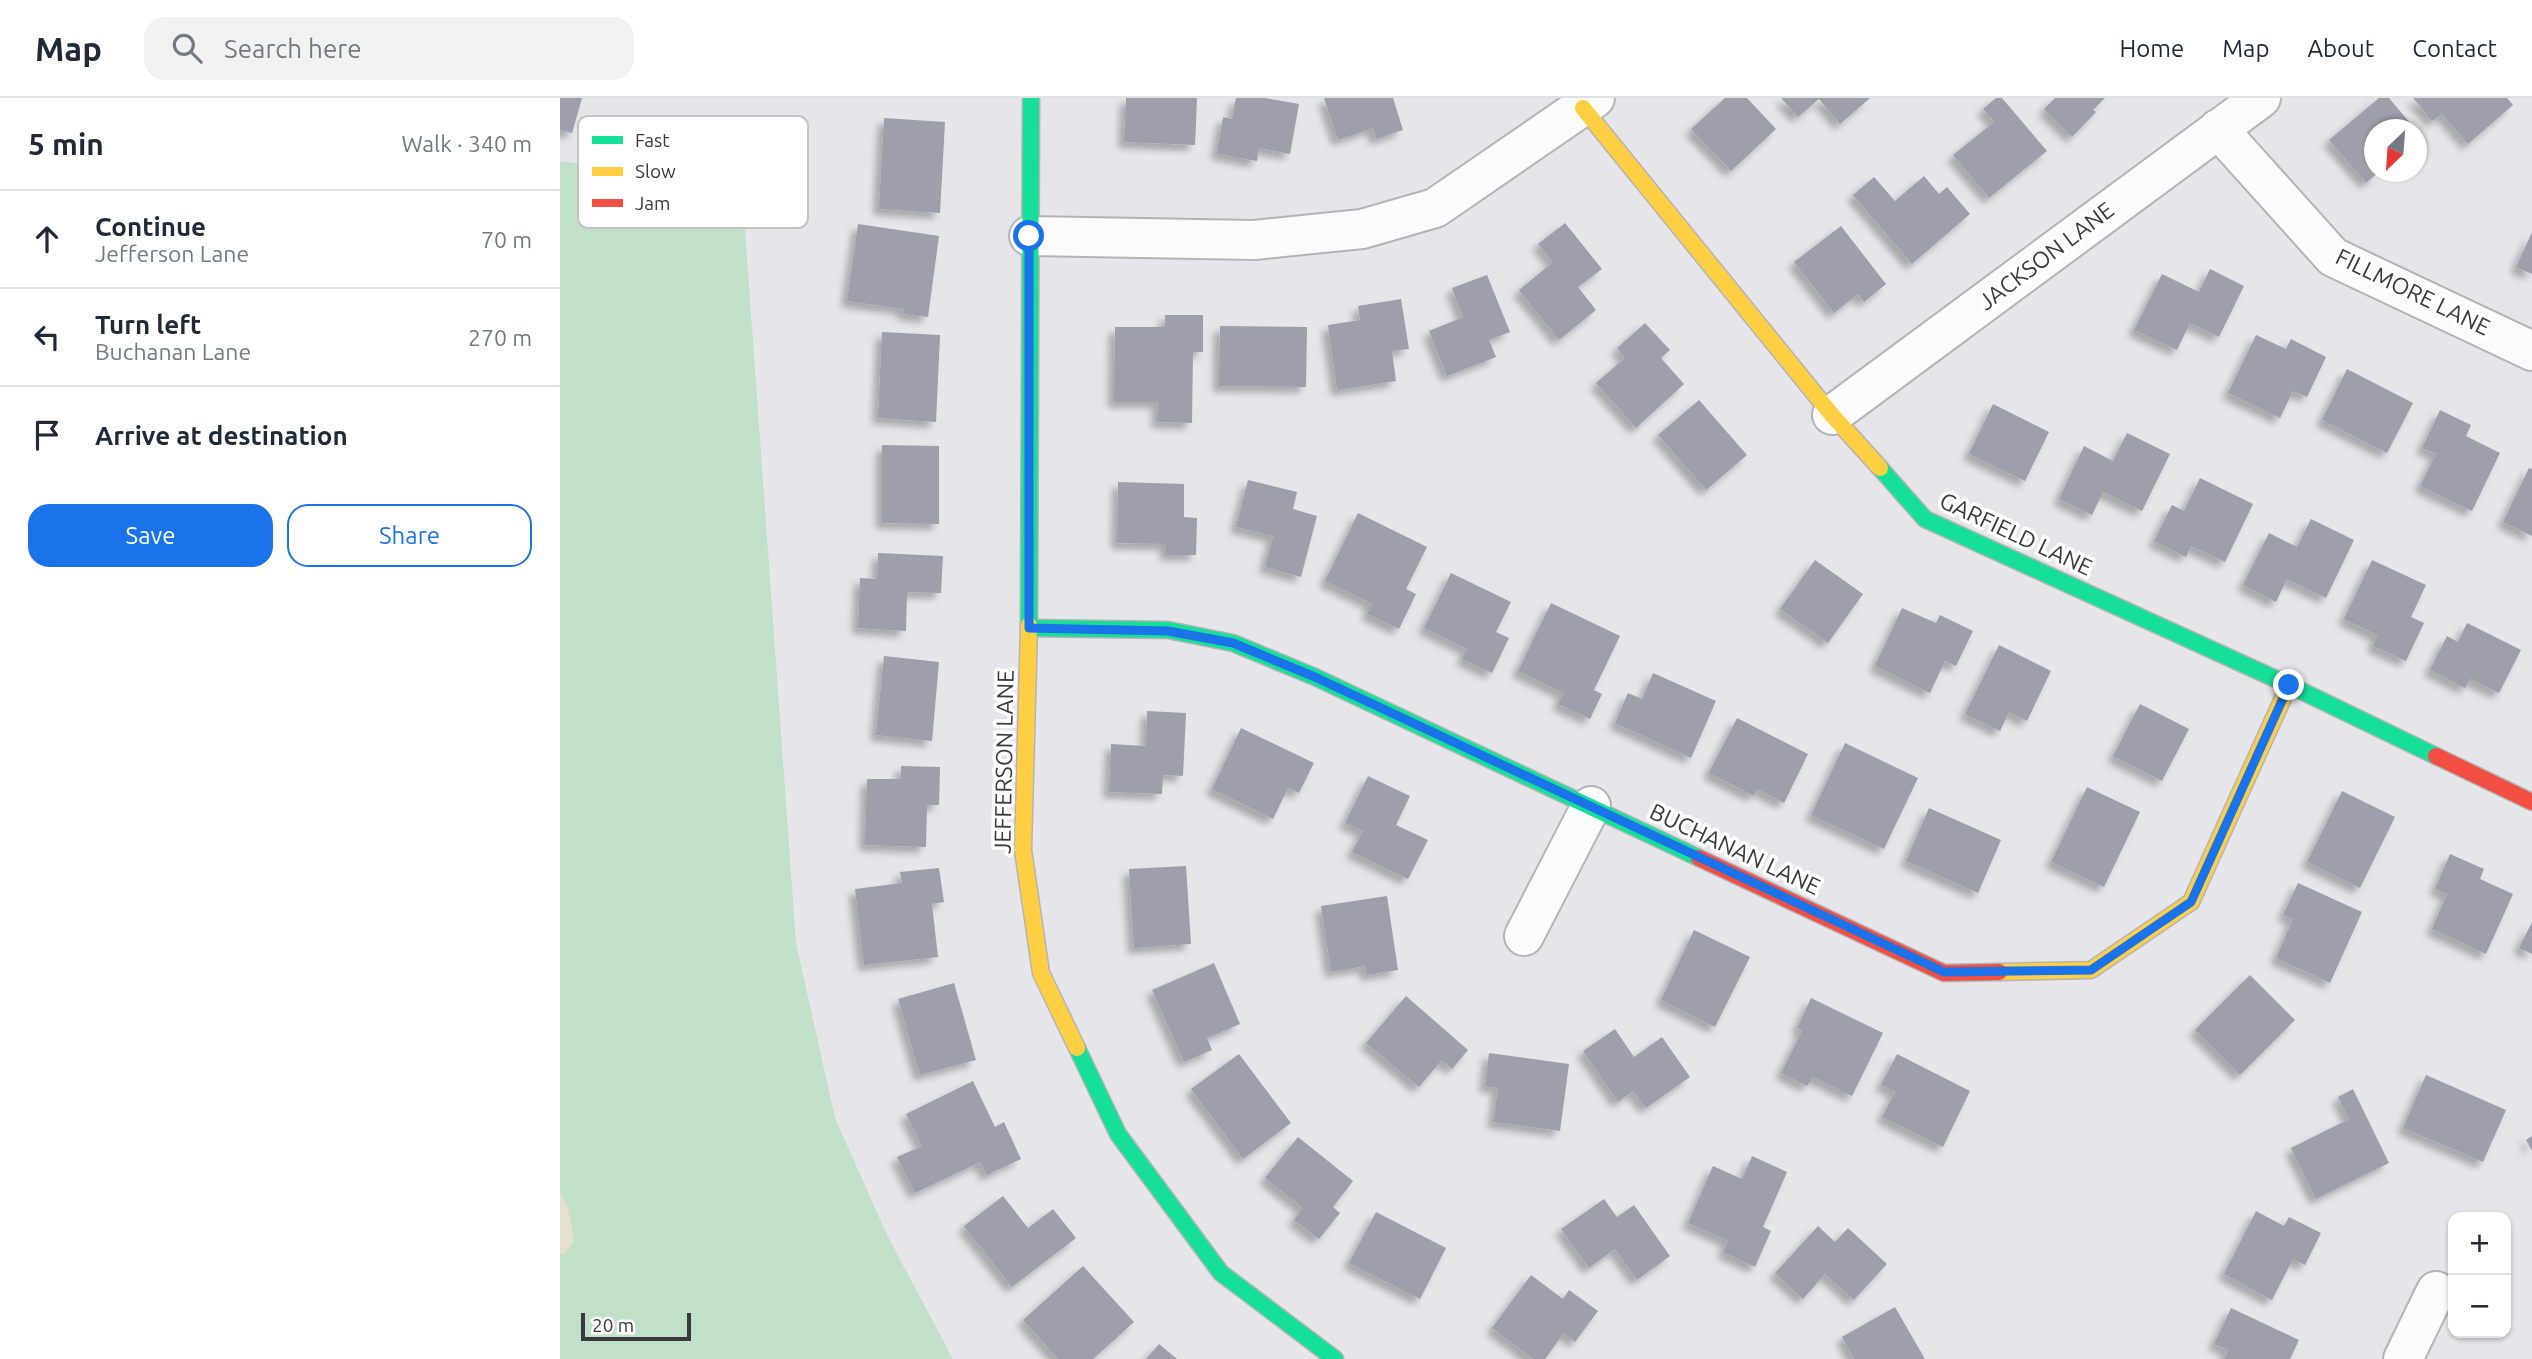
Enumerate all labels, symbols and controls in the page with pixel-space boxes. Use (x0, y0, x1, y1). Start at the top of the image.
search box (144, 17, 634, 80)
icon: search (168, 29, 206, 67)
text: Map (35, 30, 102, 67)
text: Search here (224, 34, 362, 63)
text: Home (2119, 35, 2184, 62)
text: Map (2222, 35, 2269, 62)
text: About (2307, 35, 2374, 62)
text: Contact (2412, 35, 2497, 62)
legend (578, 116, 808, 228)
north arrow (2364, 119, 2427, 182)
text: 5 min (28, 127, 104, 161)
text: Fast (635, 129, 670, 151)
text: Walk · 340 m (401, 131, 532, 156)
text: Slow (635, 160, 676, 182)
text: Jam (635, 192, 671, 214)
street label: JACKSON LANE (1973, 197, 2118, 314)
text: Continue (95, 212, 206, 241)
icon: ahead (28, 220, 66, 258)
route start (1013, 220, 1044, 251)
text: 70 m (481, 227, 532, 252)
text: Jefferson Lane (95, 241, 249, 266)
street label: FILLMORE LANE (2332, 243, 2494, 340)
text: Turn left (95, 310, 201, 339)
icon: left (28, 318, 66, 356)
text: 270 m (468, 325, 532, 350)
text: Buchanan Lane (95, 339, 251, 364)
icon: arrive (28, 416, 66, 454)
text: Arrive at destination (95, 421, 348, 450)
street label: GARFIELD LANE (1936, 487, 2096, 580)
button: Save (28, 504, 273, 567)
button: Share (287, 504, 532, 567)
route end (2273, 669, 2304, 700)
street label: JEFFERSON LANE (989, 670, 1018, 854)
street label: BUCHANAN LANE (1646, 798, 1824, 899)
map controls (2448, 1212, 2511, 1338)
button: + (2448, 1212, 2511, 1275)
button: − (2448, 1275, 2511, 1338)
scale bar (581, 1310, 691, 1342)
text: 20 m (592, 1314, 634, 1336)

